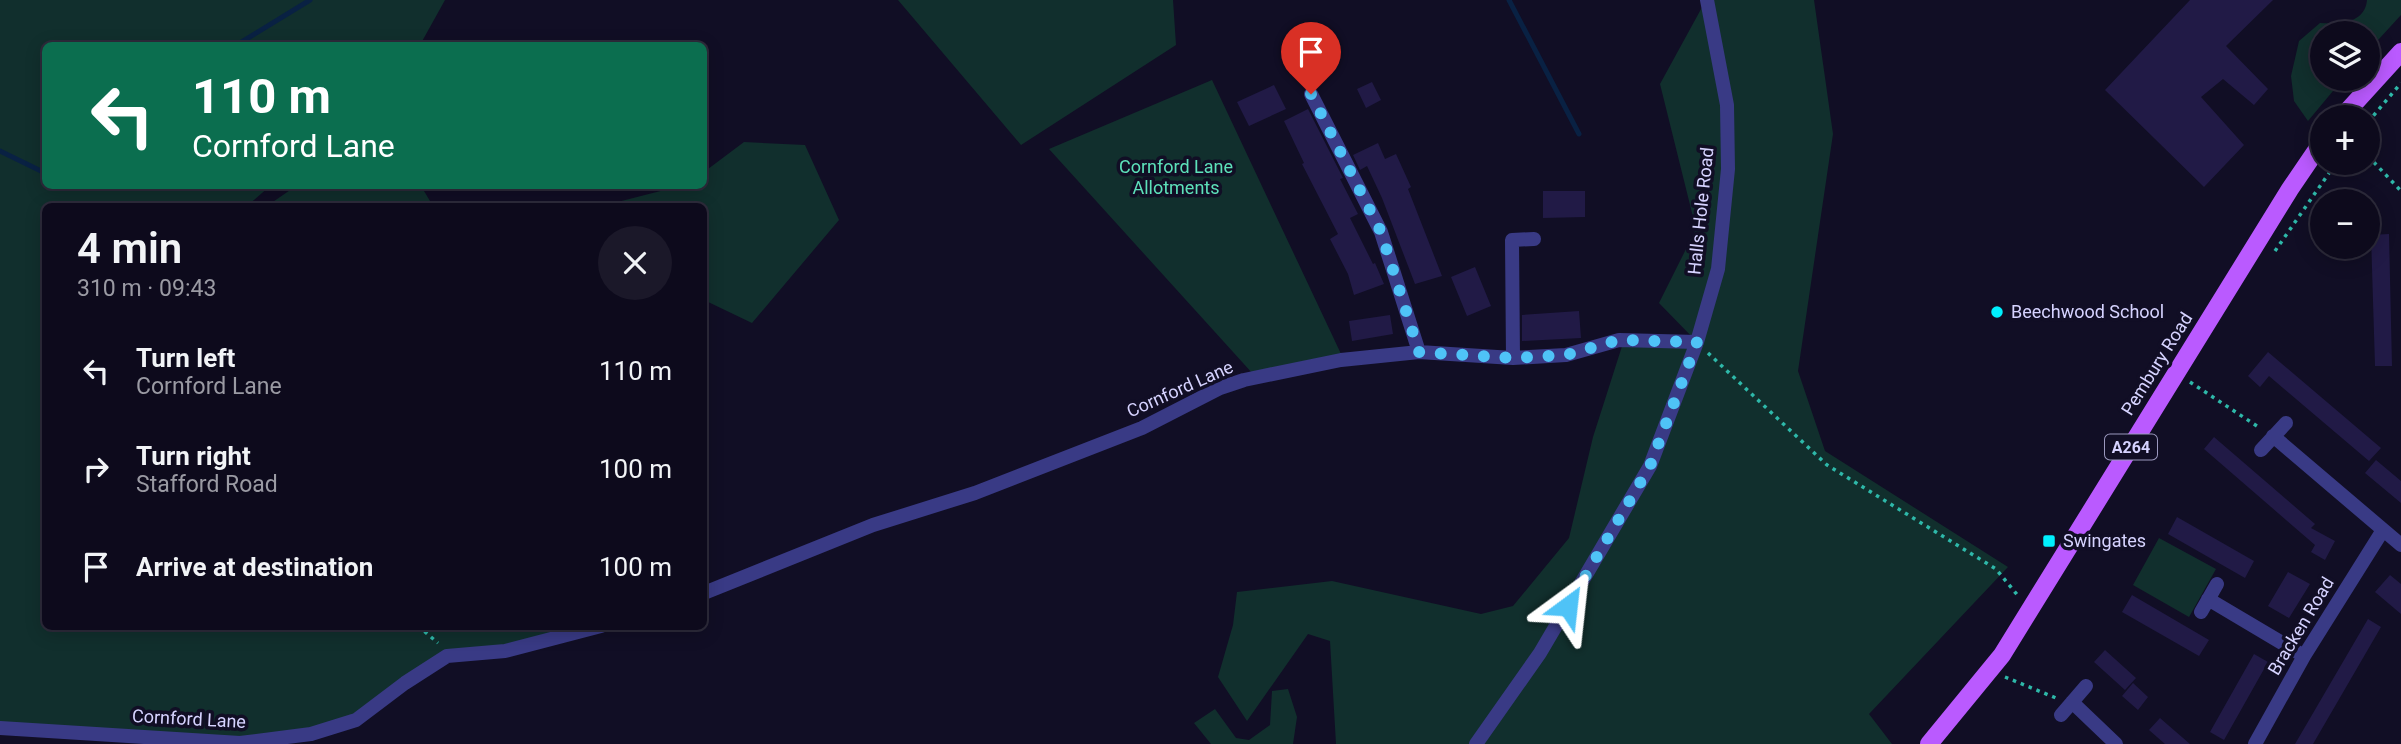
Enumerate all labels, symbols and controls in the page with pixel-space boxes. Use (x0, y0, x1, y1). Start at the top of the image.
map controls (2310, 21, 2380, 259)
button: layers (2310, 21, 2380, 91)
pin (1281, 22, 1341, 94)
icon: arrive (1292, 33, 1330, 71)
text: 110 m (192, 68, 331, 125)
icon: left (77, 70, 168, 161)
button: + (2310, 105, 2380, 175)
text: Cornford Lane (192, 127, 395, 165)
street label: Halls Hole Road (1683, 146, 1718, 276)
park label: Cornford Lane Allotments (1119, 156, 1233, 198)
button: − (2310, 189, 2380, 259)
text: 4 min (77, 224, 182, 273)
button: close (598, 226, 672, 300)
text: 310 m · 09:43 (77, 275, 216, 302)
place label: Beechwood School (2011, 301, 2164, 322)
marker: Beechwood School (1989, 304, 2005, 320)
street label: Pembury Road (2117, 309, 2197, 419)
text: Turn left (136, 343, 235, 373)
icon: left (77, 352, 115, 390)
text: 110 m (599, 356, 672, 386)
street label: Cornford Lane (1123, 356, 1236, 421)
text: Cornford Lane (136, 373, 282, 400)
road number: A264 (2105, 434, 2157, 460)
text: Turn right (136, 441, 251, 471)
icon: right (77, 450, 115, 488)
text: 100 m (599, 454, 672, 484)
text: Stafford Road (136, 471, 278, 498)
place label: Swingates (2063, 530, 2146, 551)
marker: Swingates (2041, 533, 2057, 549)
icon: arrive (77, 548, 115, 586)
text: Arrive at destination (136, 552, 373, 582)
text: 100 m (599, 552, 672, 582)
position arrow (1531, 569, 1605, 643)
street label: Bracken Road (2263, 573, 2338, 678)
street label: Cornford Lane (132, 705, 247, 732)

